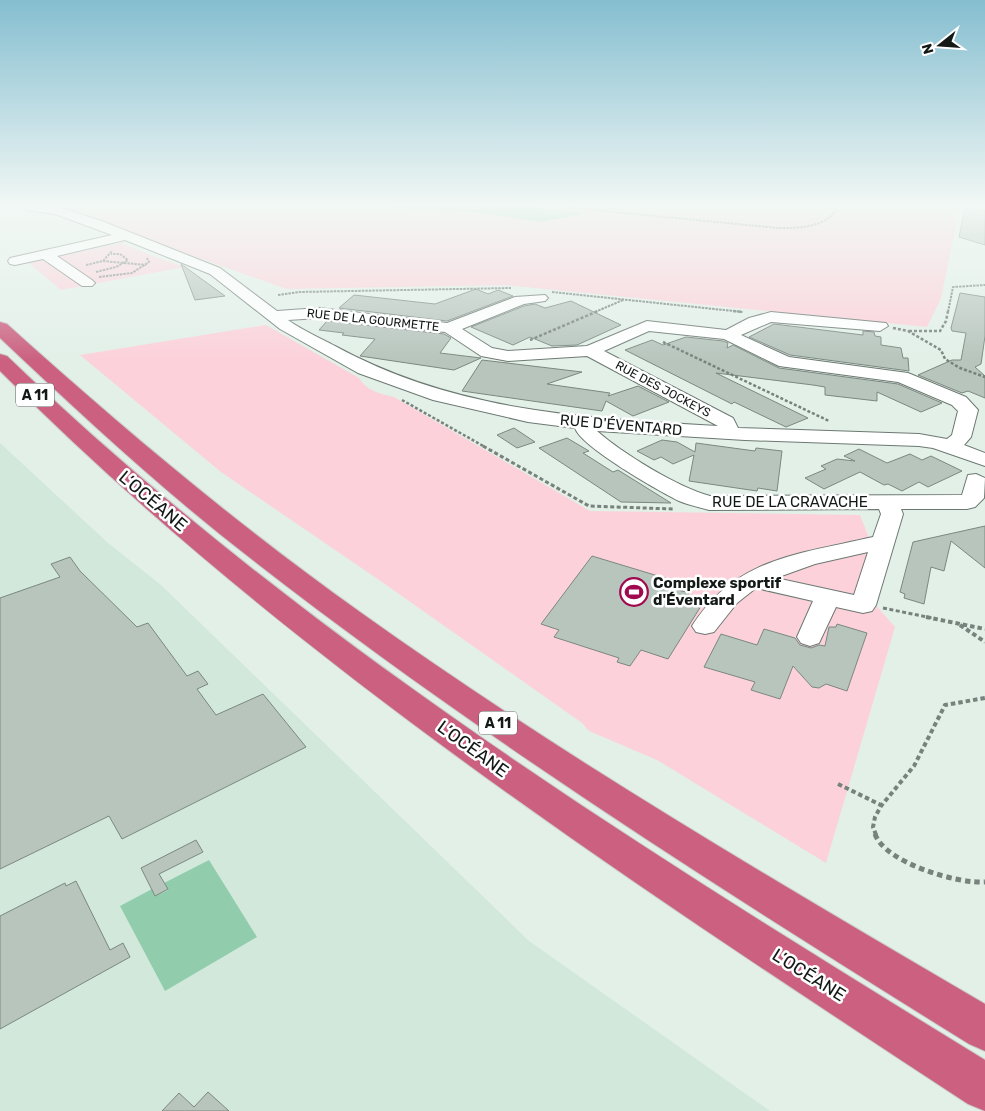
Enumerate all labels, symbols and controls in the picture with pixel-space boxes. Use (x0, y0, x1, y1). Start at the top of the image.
north arrow (915, 20, 965, 70)
text: N (918, 41, 938, 56)
street label: RUE DE LA GOURMETTE (306, 306, 440, 334)
street label: RUE DES JOCKEYS (613, 358, 713, 420)
road number: A 11 (16, 384, 54, 406)
street label: RUE D'ÉVENTARD (559, 411, 683, 439)
street label: L’OCÉANE (114, 466, 192, 536)
street label: RUE DE LA CRAVACHE (712, 493, 868, 511)
place label: Complexe sportif d'Éventard (653, 574, 781, 609)
sports icon: Complexe sportif d'Éventard (619, 577, 649, 607)
road number: A 11 (479, 711, 517, 734)
street label: L’OCÉANE (433, 716, 513, 782)
street label: L’OCÉANE (768, 944, 850, 1006)

